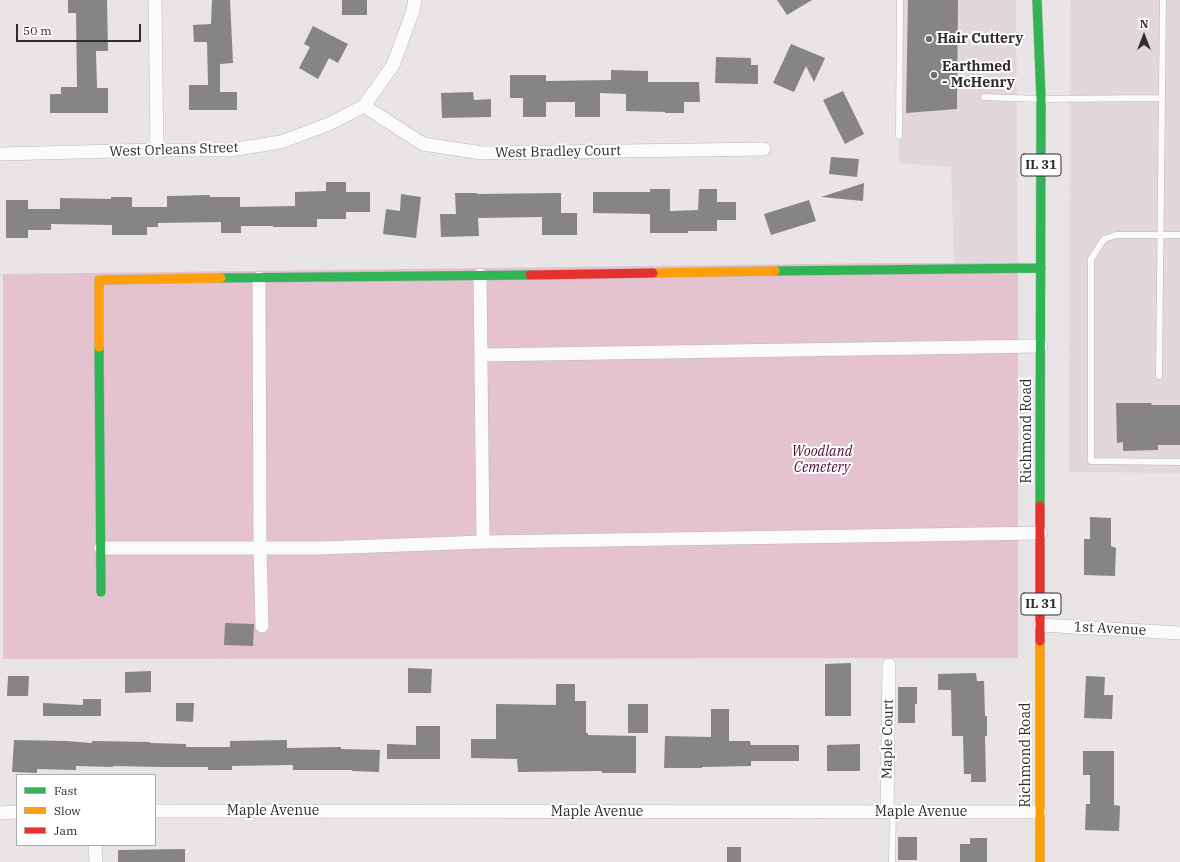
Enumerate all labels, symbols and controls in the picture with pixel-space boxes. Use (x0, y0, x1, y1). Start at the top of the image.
scale bar (18, 16, 143, 42)
north arrow (1124, 16, 1164, 56)
text: N (1140, 17, 1148, 31)
text: 50 m (23, 23, 52, 38)
place label: Hair Cuttery (937, 31, 1023, 47)
marker: Hair Cuttery (924, 34, 934, 44)
place label: Earthmed - McHenry (942, 59, 1015, 92)
marker: Earthmed - McHenry (929, 70, 939, 80)
street label: West Orleans Street (109, 139, 239, 161)
street label: West Bradley Court (495, 142, 621, 162)
road number: IL 31 (1021, 154, 1061, 176)
street label: Richmond Road (1019, 378, 1035, 484)
park label: Woodland Cemetery (792, 444, 852, 476)
road number: IL 31 (1021, 593, 1061, 615)
street label: 1st Avenue (1073, 619, 1147, 639)
street label: Maple Court (879, 699, 897, 779)
street label: Richmond Road (1018, 702, 1034, 808)
legend (16, 774, 156, 846)
text: Fast (54, 783, 78, 798)
text: Slow (54, 803, 81, 818)
street label: Maple Avenue (227, 803, 319, 819)
street label: Maple Avenue (551, 804, 643, 820)
street label: Maple Avenue (875, 804, 967, 820)
text: Jam (54, 823, 77, 838)

